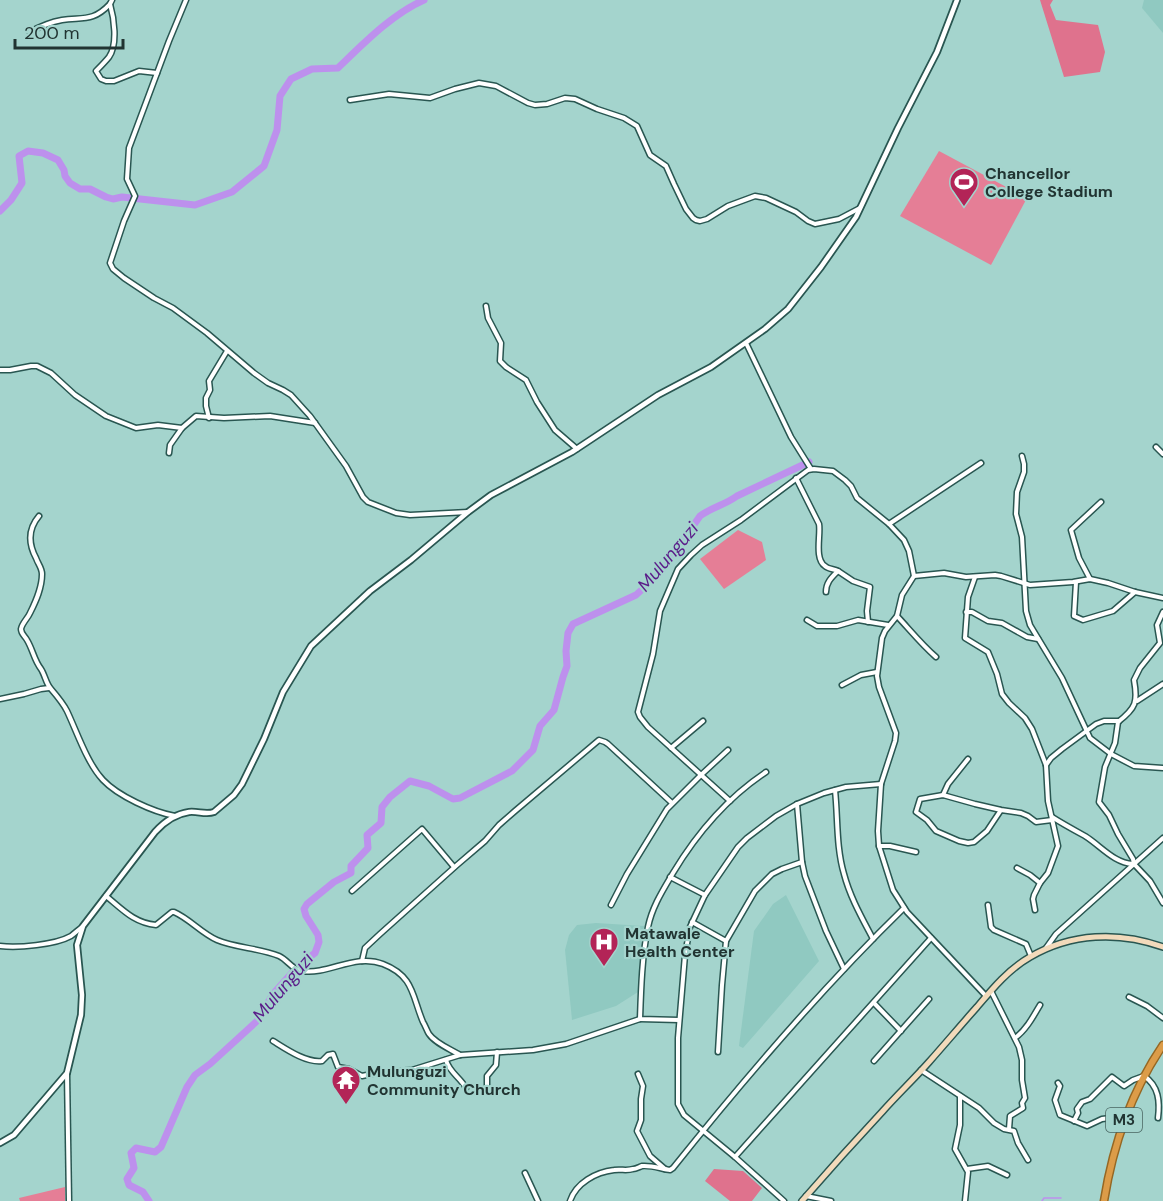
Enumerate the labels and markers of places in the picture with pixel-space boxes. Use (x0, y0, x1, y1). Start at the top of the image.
place label: Chancellor College Stadium (985, 163, 1113, 202)
sports icon: Chancellor College Stadium (948, 166, 980, 208)
place label: Matawale Health Center (625, 923, 735, 962)
hospital icon: Matawale Health Center (588, 926, 620, 968)
place label: Mulunguzi Community Church (367, 1061, 521, 1100)
temple icon: Mulunguzi Community Church (330, 1064, 362, 1106)

